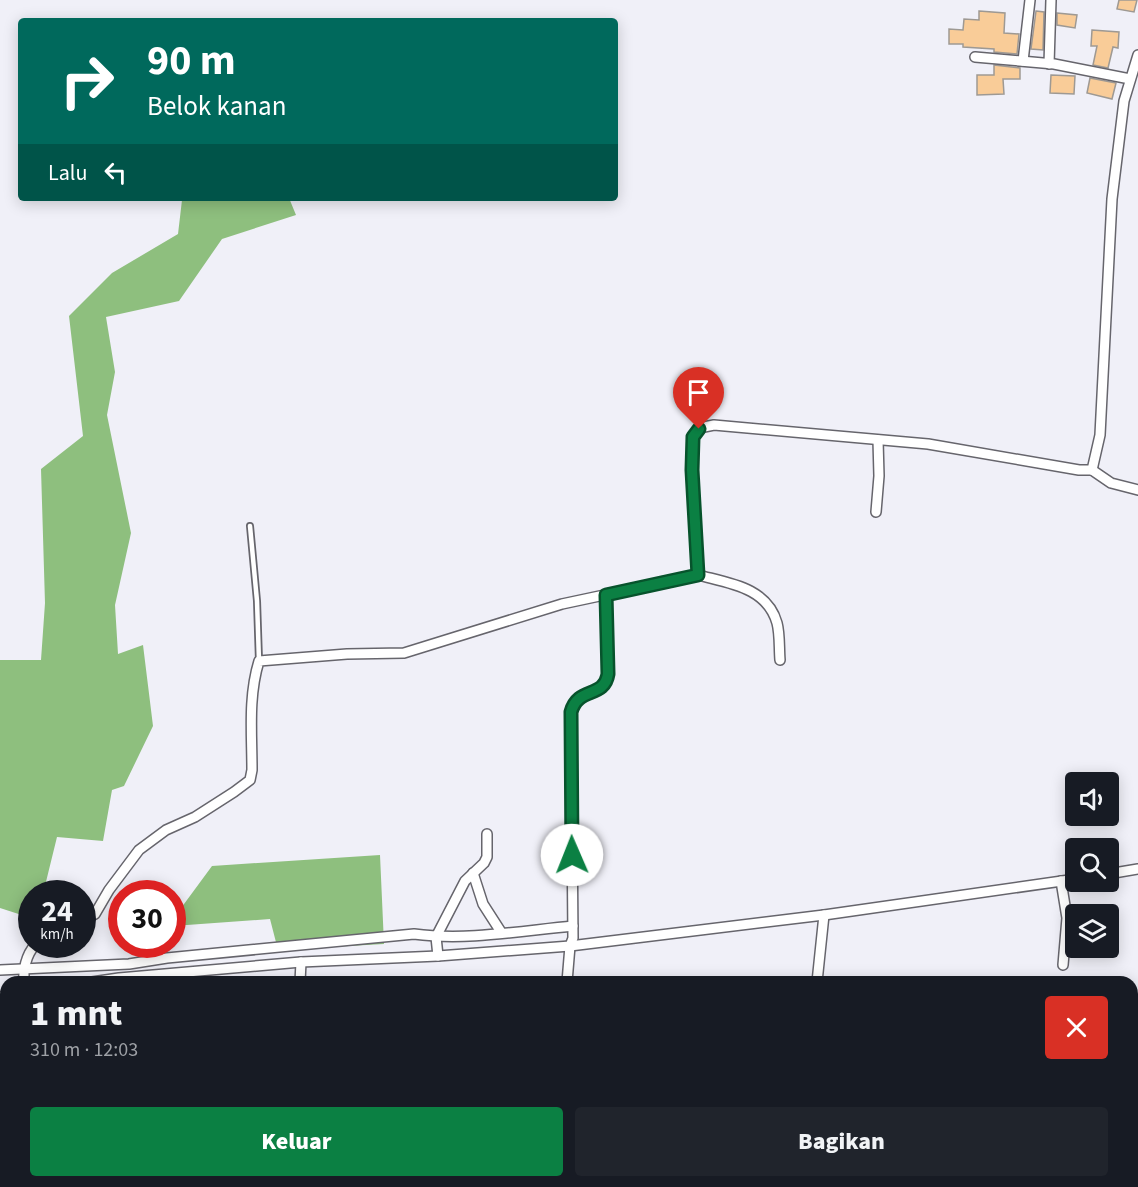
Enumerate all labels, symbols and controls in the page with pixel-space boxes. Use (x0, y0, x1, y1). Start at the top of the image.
text: 90 m (147, 31, 236, 91)
icon: right (48, 42, 126, 120)
text: Belok kanan (147, 87, 286, 126)
icon: left (99, 156, 132, 189)
text: Lalu (48, 157, 87, 189)
pin (673, 367, 724, 429)
icon: arrive (682, 376, 715, 409)
map controls (1065, 772, 1119, 958)
button: sound (1065, 772, 1119, 826)
position arrow (540, 823, 604, 887)
button: search (1065, 838, 1119, 892)
speed limit sign: 30 (108, 880, 186, 958)
text: 24 (41, 890, 73, 933)
button: layers (1065, 904, 1119, 958)
text: km/h (40, 924, 74, 945)
text: 1 mnt (30, 988, 122, 1039)
button: close (1045, 996, 1108, 1059)
text: 310 m · 12:03 (30, 1036, 138, 1064)
button: Keluar (30, 1107, 563, 1176)
button: Bagikan (575, 1107, 1108, 1176)

